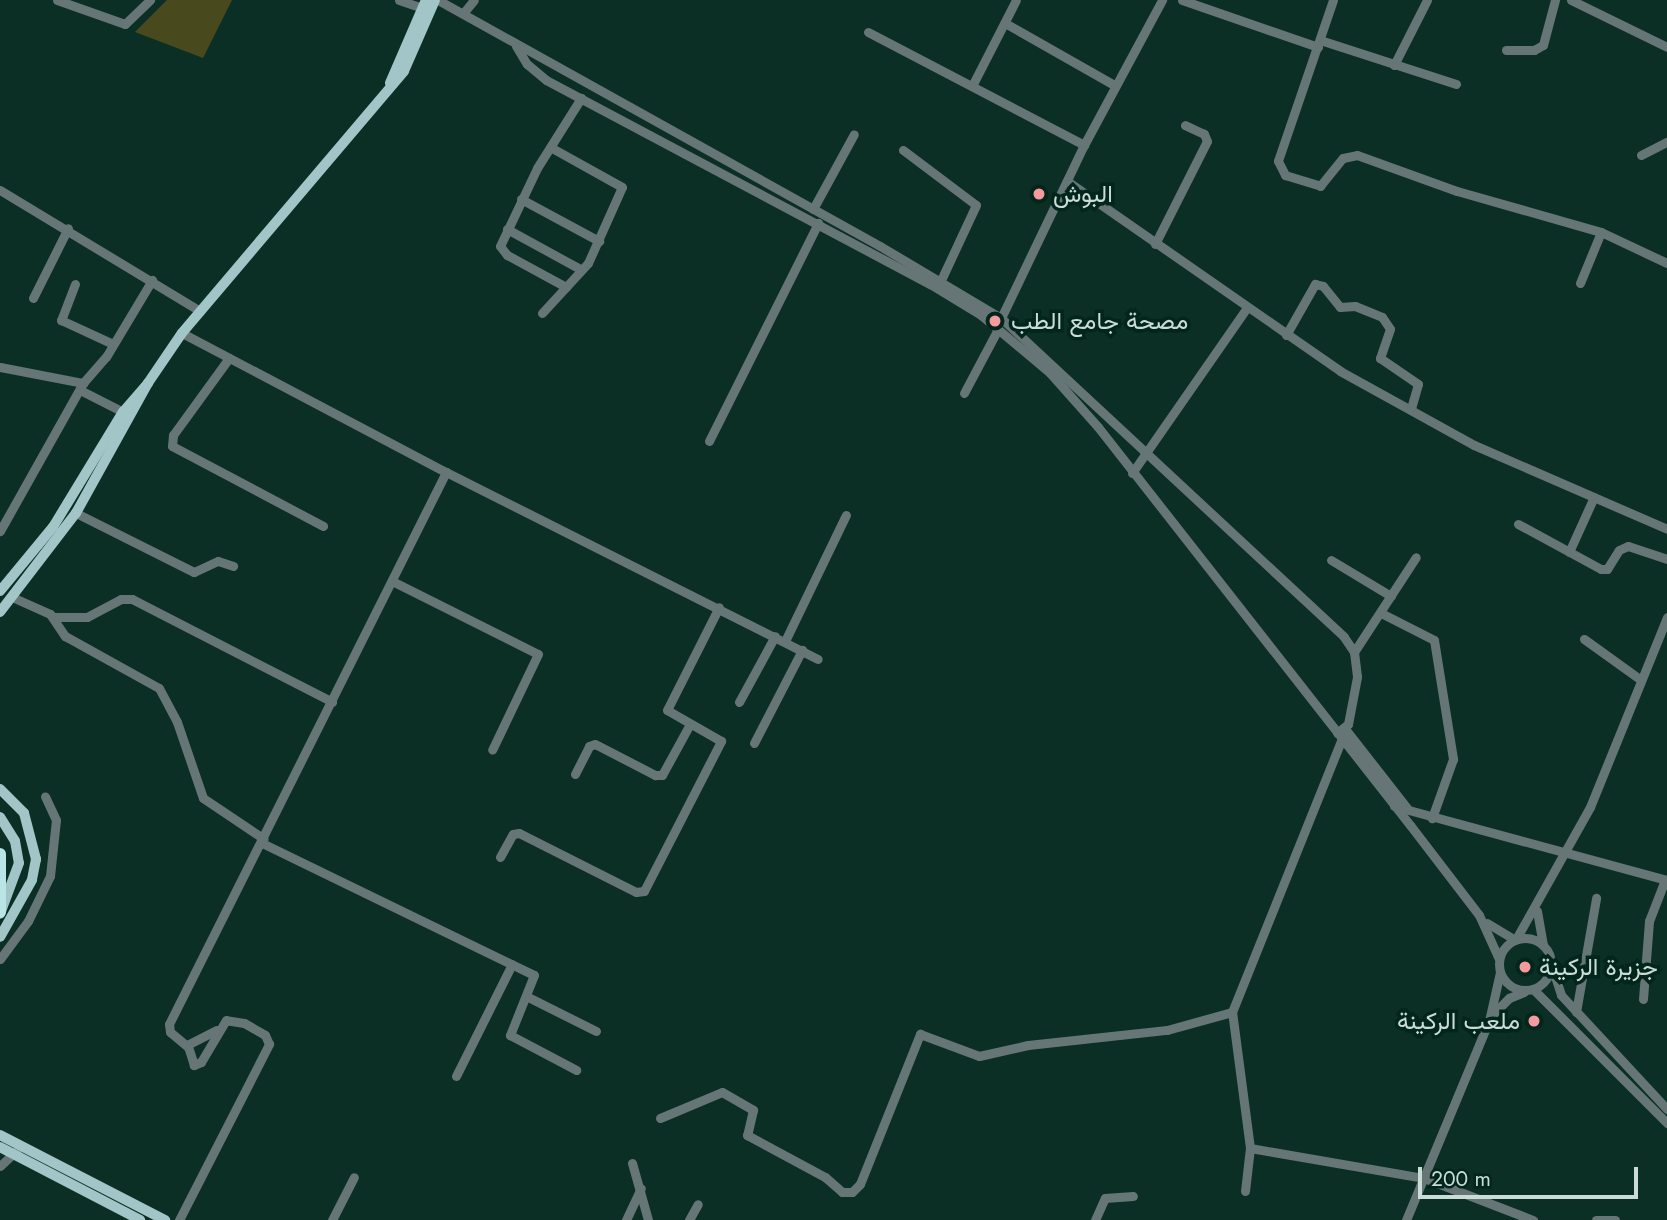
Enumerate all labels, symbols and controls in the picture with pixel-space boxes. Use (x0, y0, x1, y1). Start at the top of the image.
place label: البوش (1053, 180, 1113, 208)
marker: البوش (1031, 186, 1047, 202)
place label: مصحة جامع الطب (1011, 307, 1188, 335)
marker: مصحة جامع الطب (985, 311, 1005, 331)
place label: جزيرة الركينة (1539, 953, 1658, 981)
marker: جزيرة الركينة (1517, 959, 1533, 975)
place label: ملعب الركينة (1397, 1007, 1520, 1035)
marker: ملعب الركينة (1526, 1013, 1542, 1029)
scale bar (1422, 1154, 1642, 1198)
text: 200 m (1431, 1164, 1491, 1194)

